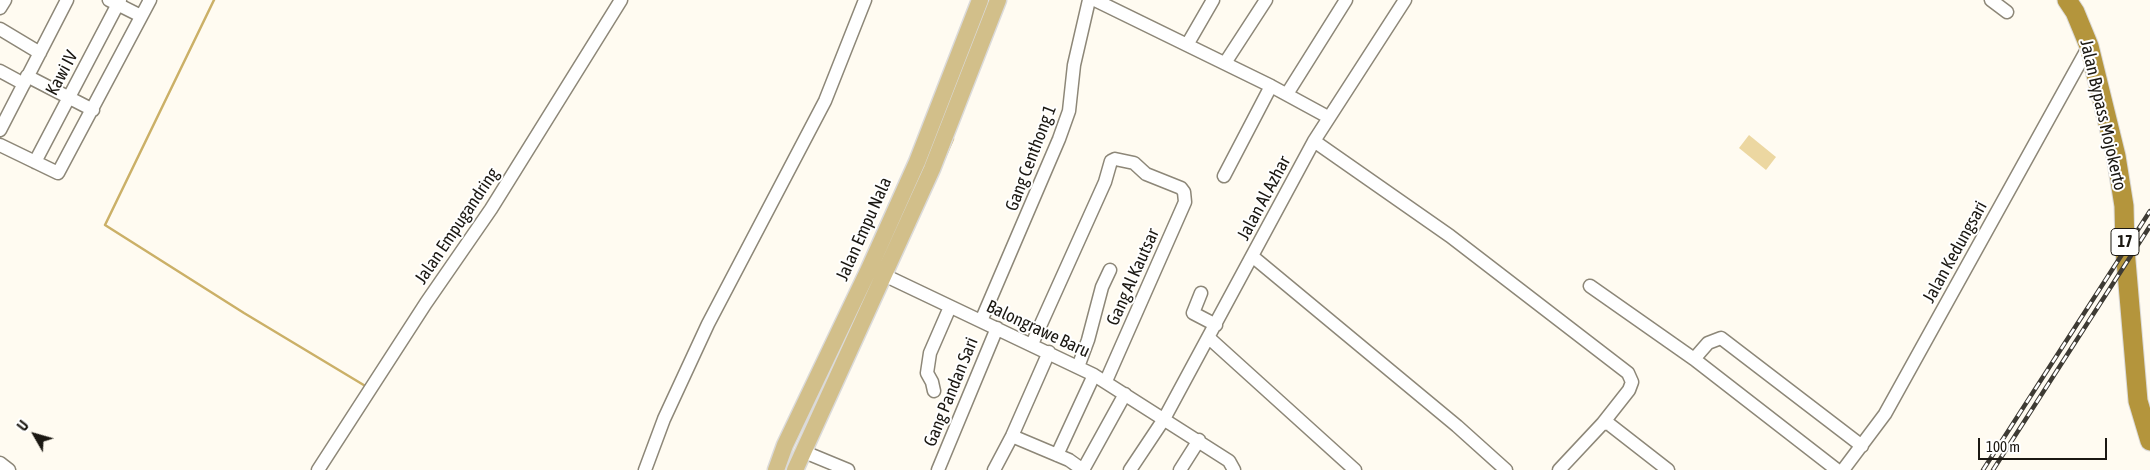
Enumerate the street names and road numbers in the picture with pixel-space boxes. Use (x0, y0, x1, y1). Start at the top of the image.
street label: Jalan Bypass Mojokerto (2075, 38, 2131, 192)
street label: Kawi IV (41, 47, 83, 99)
street label: Gang Centhong 1 (1001, 102, 1061, 214)
street label: Jalan Al Azhar (1233, 152, 1295, 244)
street label: Jalan Empugandring (410, 164, 504, 288)
street label: Jalan Empu Nala (832, 174, 896, 284)
street label: Jalan Kedungsari (1918, 197, 1992, 307)
street label: Gang Al Kautsar (1102, 225, 1164, 329)
road number: 17 (2111, 228, 2139, 256)
street label: Balongrawe Baru (983, 296, 1093, 362)
street label: Gang Pandan Sari (919, 334, 983, 450)

